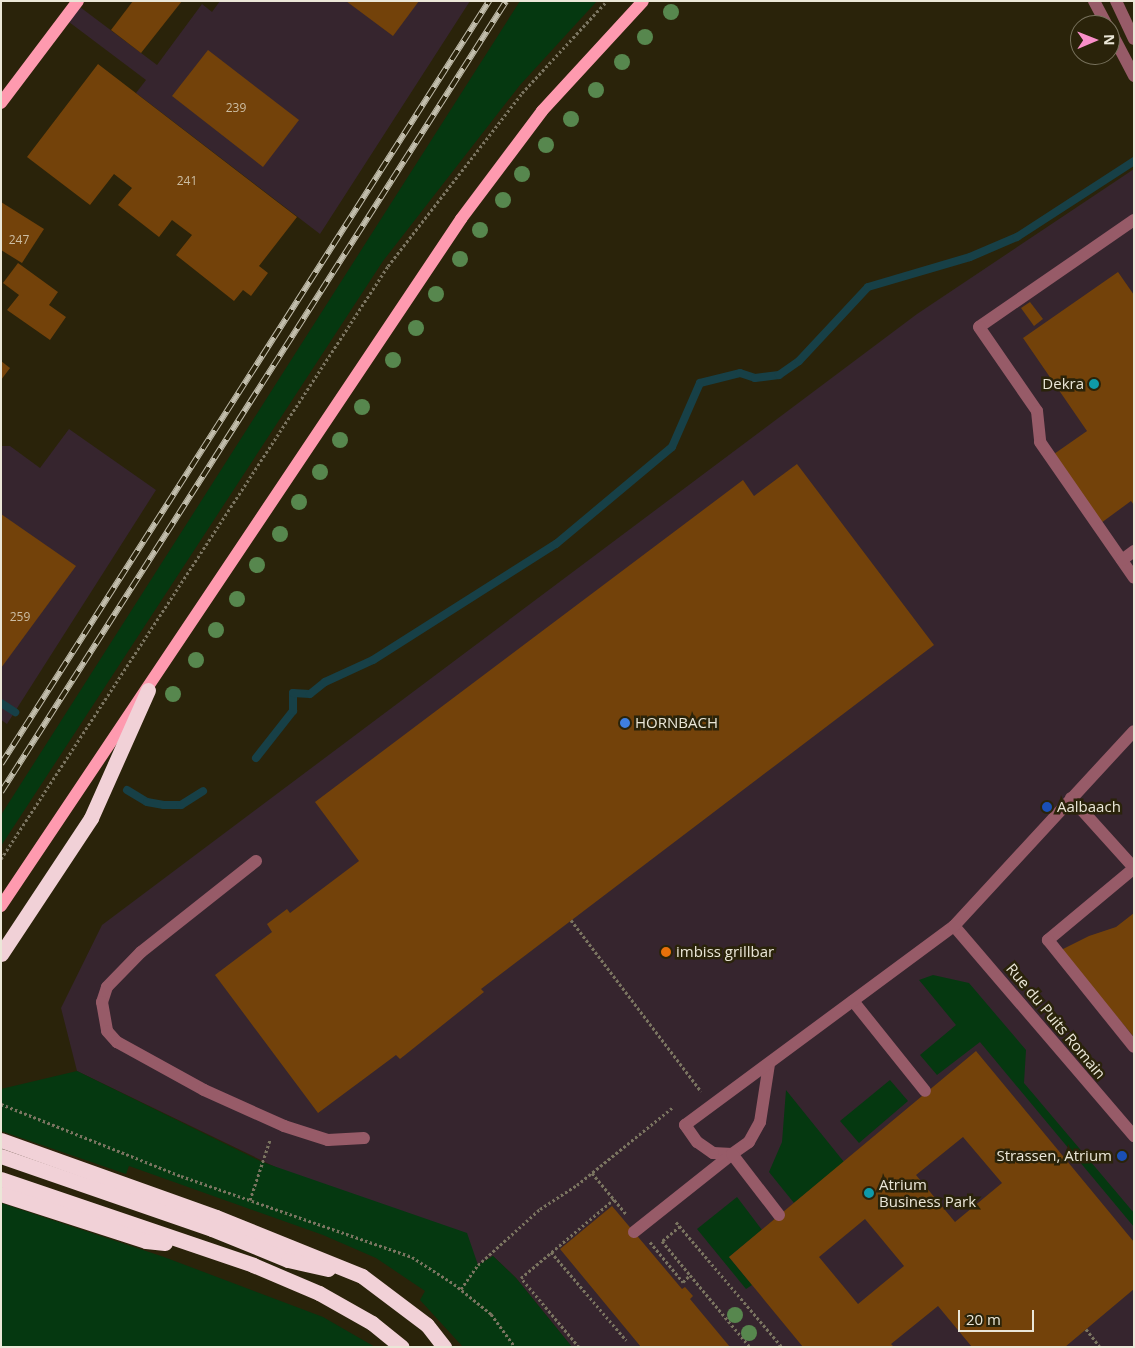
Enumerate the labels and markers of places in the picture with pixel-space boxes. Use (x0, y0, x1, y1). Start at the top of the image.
place label: Dekra (1042, 375, 1084, 393)
marker: Dekra (1088, 378, 1100, 390)
place label: HORNBACH (635, 714, 718, 732)
marker: HORNBACH (619, 717, 631, 729)
place label: Aalbaach (1057, 798, 1121, 816)
marker: Aalbaach (1041, 801, 1053, 813)
place label: imbiss grillbar (676, 943, 774, 961)
marker: imbiss grillbar (660, 946, 672, 958)
place label: Strassen, Atrium (996, 1147, 1112, 1165)
marker: Strassen, Atrium (1116, 1150, 1128, 1162)
place label: Atrium Business Park (879, 1175, 976, 1210)
marker: Atrium Business Park (863, 1187, 875, 1199)

